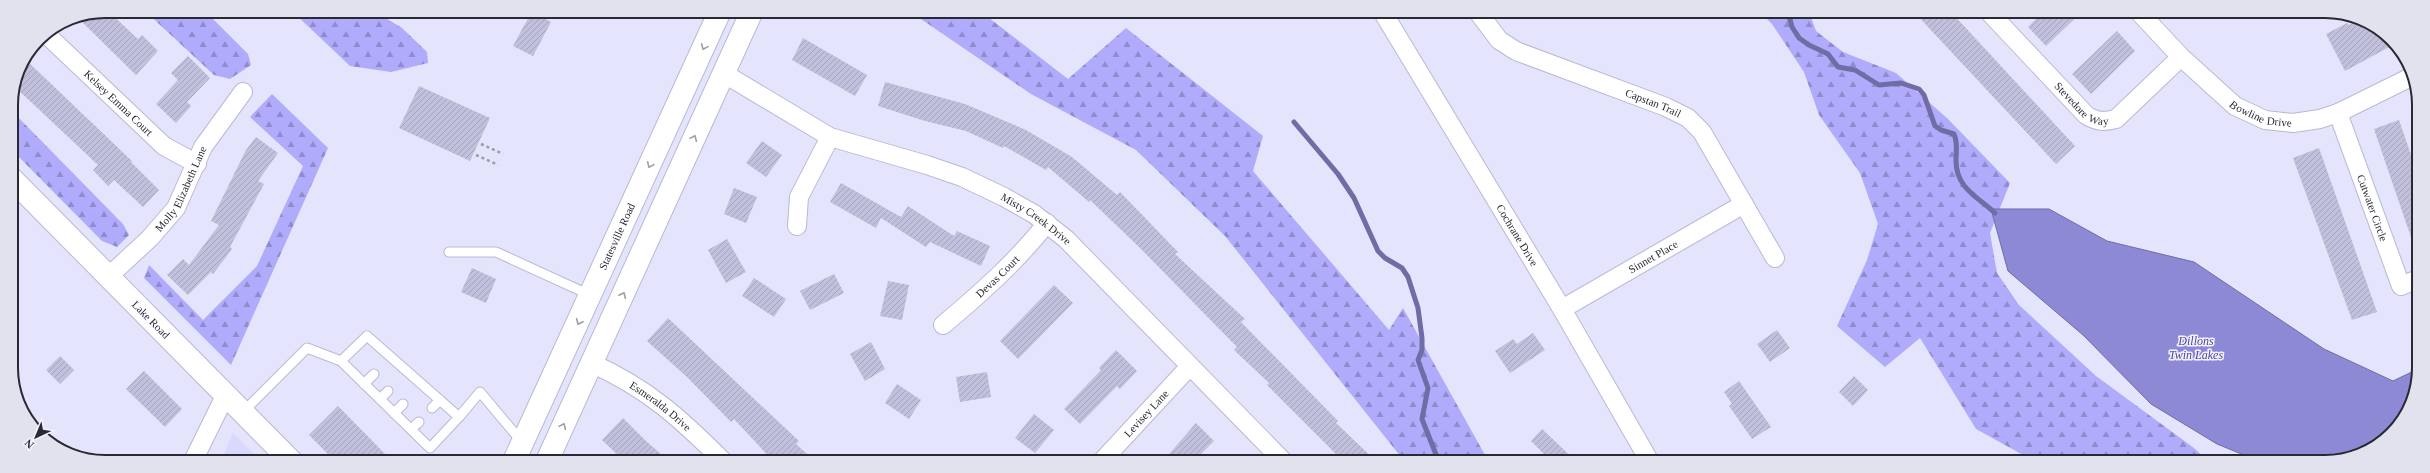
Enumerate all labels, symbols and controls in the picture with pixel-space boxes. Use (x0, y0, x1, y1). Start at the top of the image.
one-way arrow (701, 42, 709, 50)
street label: Kelsey Emma Court (82, 68, 155, 138)
street label: Stevedore Way (2052, 80, 2109, 127)
street label: Capstan Trail (1624, 86, 1683, 120)
street label: Bowline Drive (2227, 98, 2293, 129)
one-way arrow (689, 135, 697, 143)
street label: Molly Elizabeth Lane (152, 144, 209, 234)
one-way arrow (647, 161, 655, 169)
street label: Cutwater Circle (2355, 173, 2390, 243)
street label: Misty Creek Drive (999, 191, 1074, 247)
street label: Statesville Road (596, 201, 637, 272)
street label: Cochrane Drive (1494, 202, 1541, 268)
street label: Sinnet Place (1626, 238, 1680, 275)
street label: Devas Court (973, 253, 1022, 300)
one-way arrow (618, 291, 626, 299)
street label: Lake Road (130, 298, 172, 341)
one-way arrow (576, 317, 584, 325)
water label: Dillons Twin Lakes (2169, 334, 2223, 362)
street label: Esmeralda Drive (628, 379, 694, 433)
street label: Levisey Lane (1122, 387, 1171, 439)
north arrow (16, 417, 56, 457)
one-way arrow (558, 422, 566, 430)
text: N (22, 437, 36, 451)

